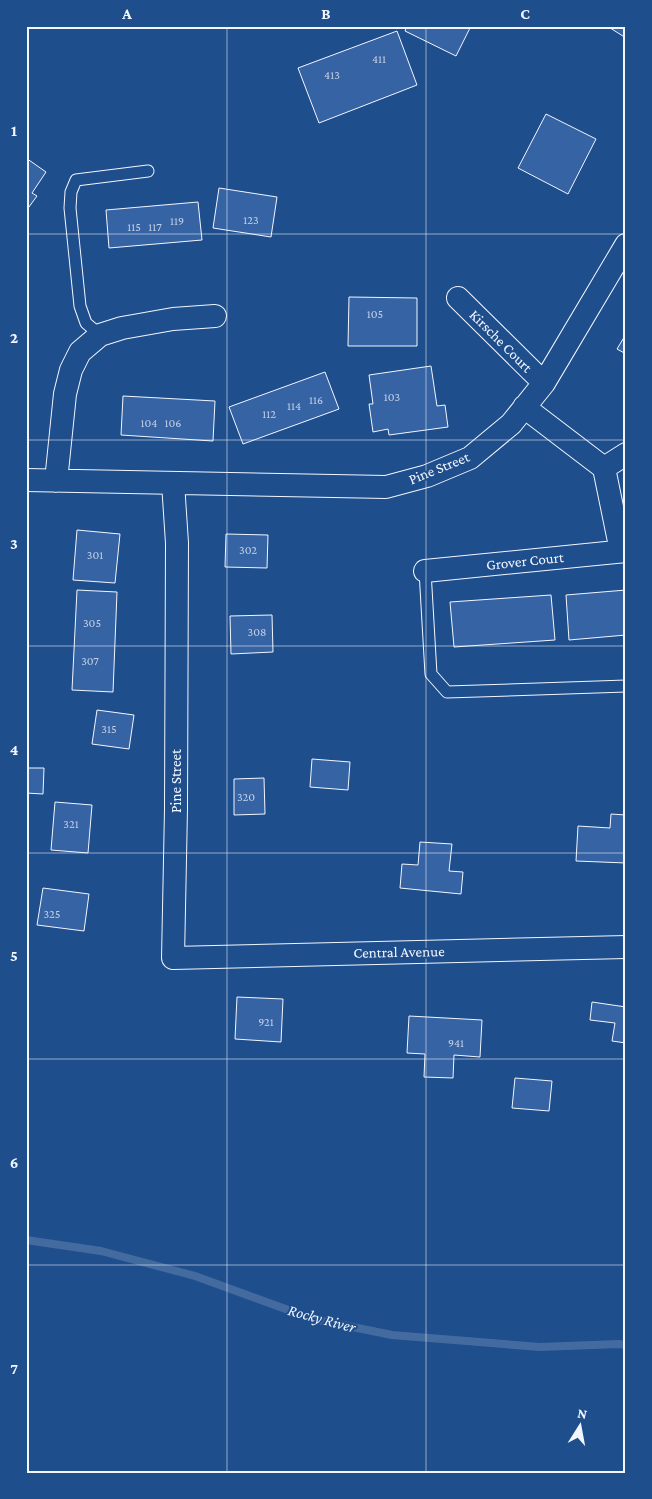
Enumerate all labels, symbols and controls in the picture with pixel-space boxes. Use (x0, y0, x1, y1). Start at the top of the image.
text: A (121, 5, 132, 22)
text: B (321, 5, 331, 22)
text: C (520, 5, 530, 22)
house number: 411 (372, 52, 386, 66)
house number: 413 (324, 68, 340, 82)
text: 1 (11, 122, 17, 139)
house number: 123 (243, 213, 259, 227)
house number: 119 (170, 214, 184, 228)
house number: 115 (127, 220, 141, 234)
house number: 117 (148, 220, 162, 234)
street label: Kirsche Court (466, 306, 536, 376)
house number: 105 (367, 307, 383, 321)
text: 2 (10, 329, 18, 346)
house number: 103 (384, 390, 400, 404)
house number: 116 (309, 393, 323, 407)
house number: 114 (287, 399, 301, 413)
house number: 112 (262, 407, 276, 421)
house number: 104 (141, 416, 157, 430)
house number: 106 (165, 416, 181, 430)
street label: Pine Street (406, 448, 473, 487)
text: 3 (10, 535, 18, 552)
house number: 302 (239, 543, 257, 557)
house number: 301 (87, 548, 103, 562)
street label: Grover Court (485, 549, 566, 573)
house number: 305 (83, 616, 101, 630)
house number: 308 (248, 625, 266, 639)
house number: 307 (81, 654, 99, 668)
house number: 315 (101, 722, 117, 736)
text: 4 (10, 741, 19, 758)
street label: Pine Street (168, 748, 184, 813)
house number: 320 (237, 790, 255, 804)
house number: 321 (63, 817, 79, 831)
house number: 325 (43, 907, 61, 921)
street label: Central Avenue (353, 943, 445, 961)
text: 5 (10, 947, 18, 964)
house number: 921 (258, 1015, 274, 1029)
house number: 941 (448, 1036, 464, 1050)
text: 6 (10, 1154, 18, 1171)
water label: Rocky River (286, 1301, 358, 1337)
text: 7 (10, 1360, 18, 1377)
north arrow (554, 1402, 604, 1452)
text: N (576, 1404, 589, 1422)

